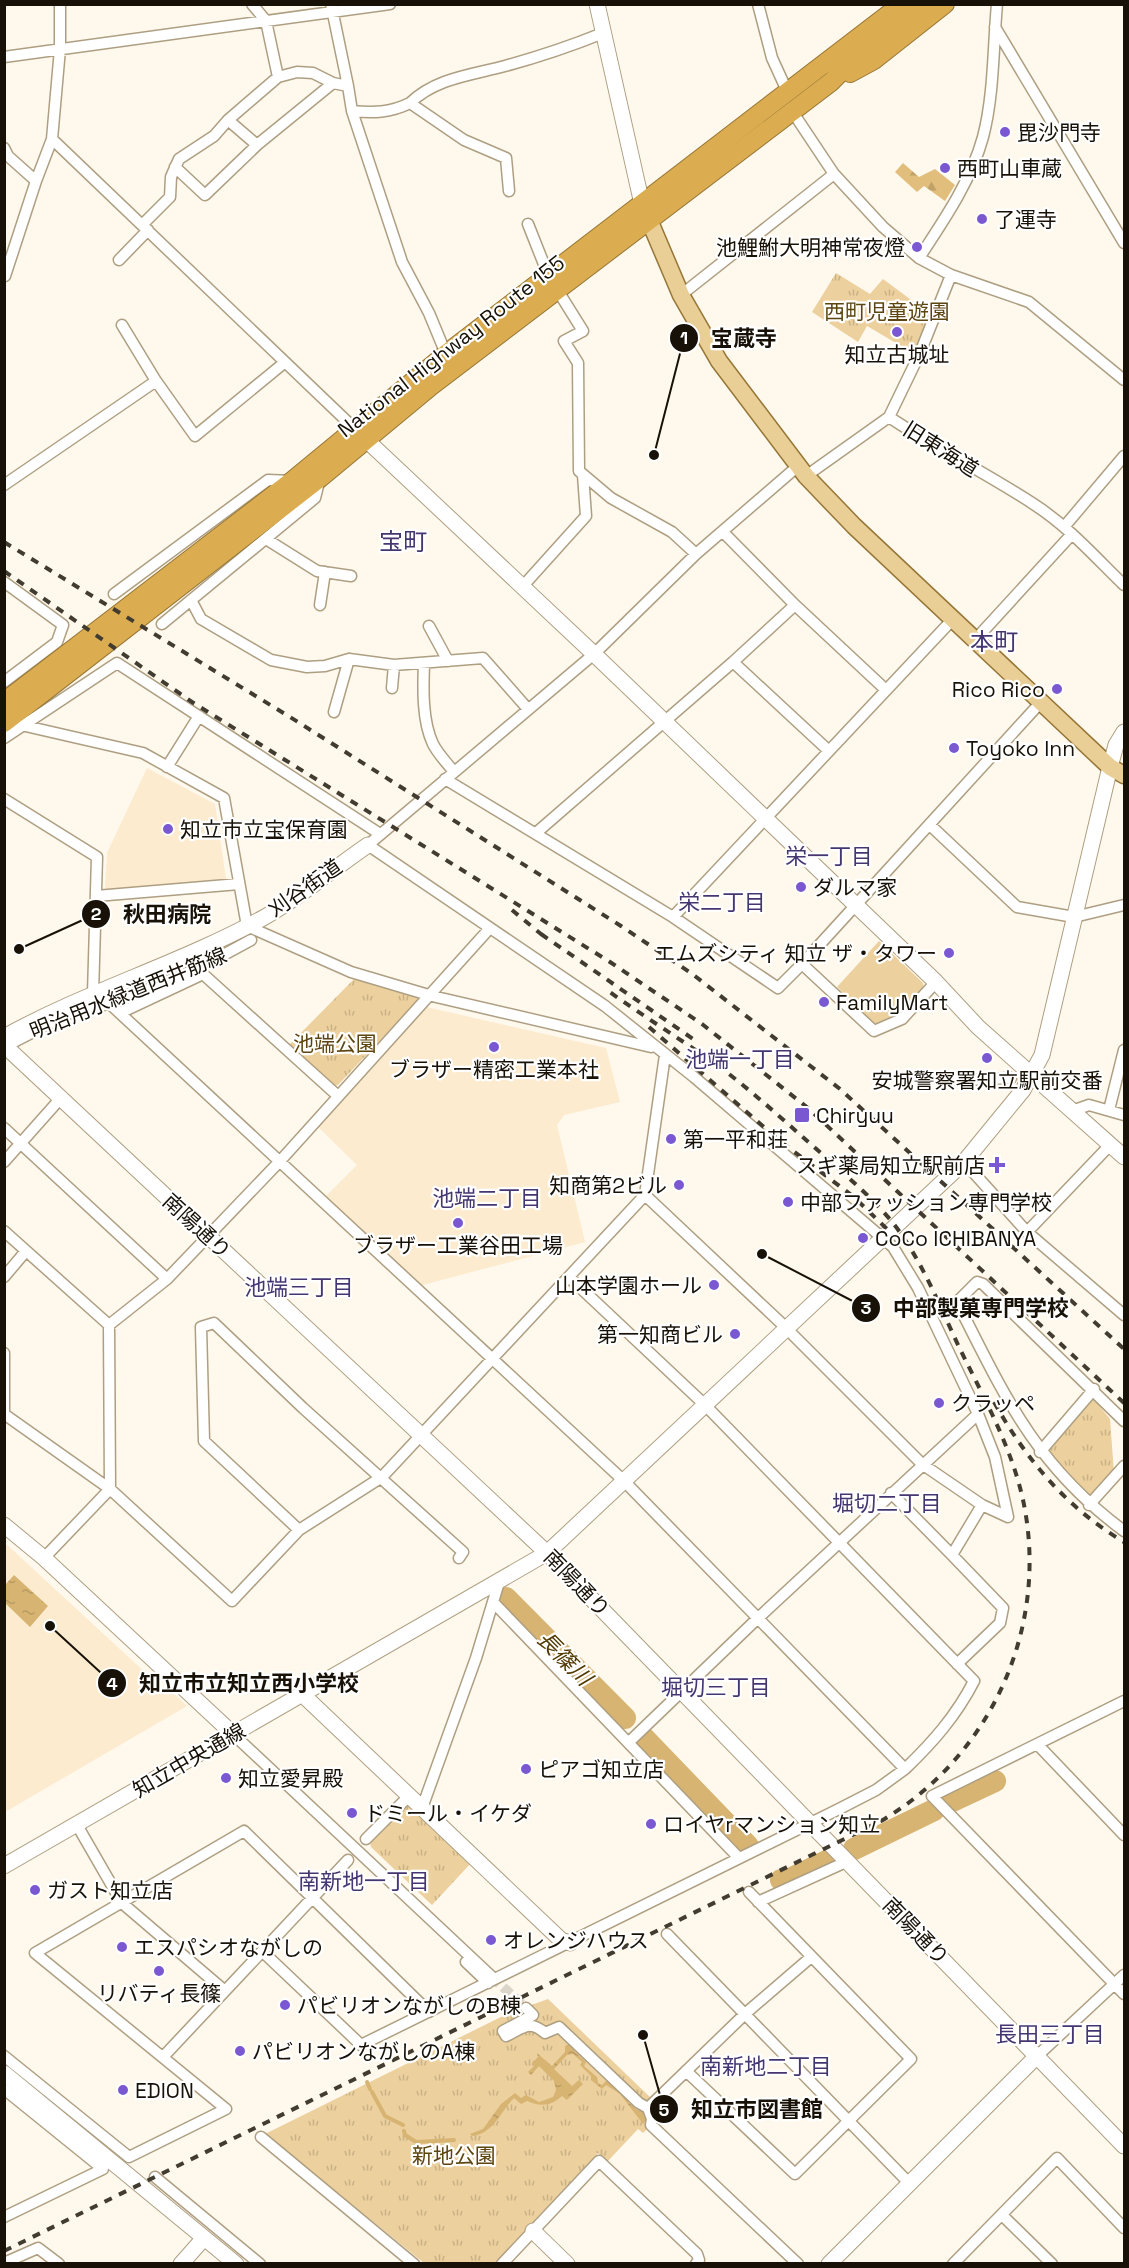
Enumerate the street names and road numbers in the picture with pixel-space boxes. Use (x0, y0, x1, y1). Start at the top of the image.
street label: National Highway Route 155 (332, 249, 570, 443)
street label: 旧東海道 (898, 415, 984, 483)
street label: 刈谷街道 (263, 853, 347, 923)
street label: 明治用水緑道西井筋線 (26, 941, 230, 1045)
street label: 南陽通り (157, 1187, 237, 1265)
street label: 南陽通り (538, 1543, 616, 1623)
street label: 知立中央通線 (128, 1717, 250, 1803)
street label: 南陽通り (877, 1891, 955, 1971)

